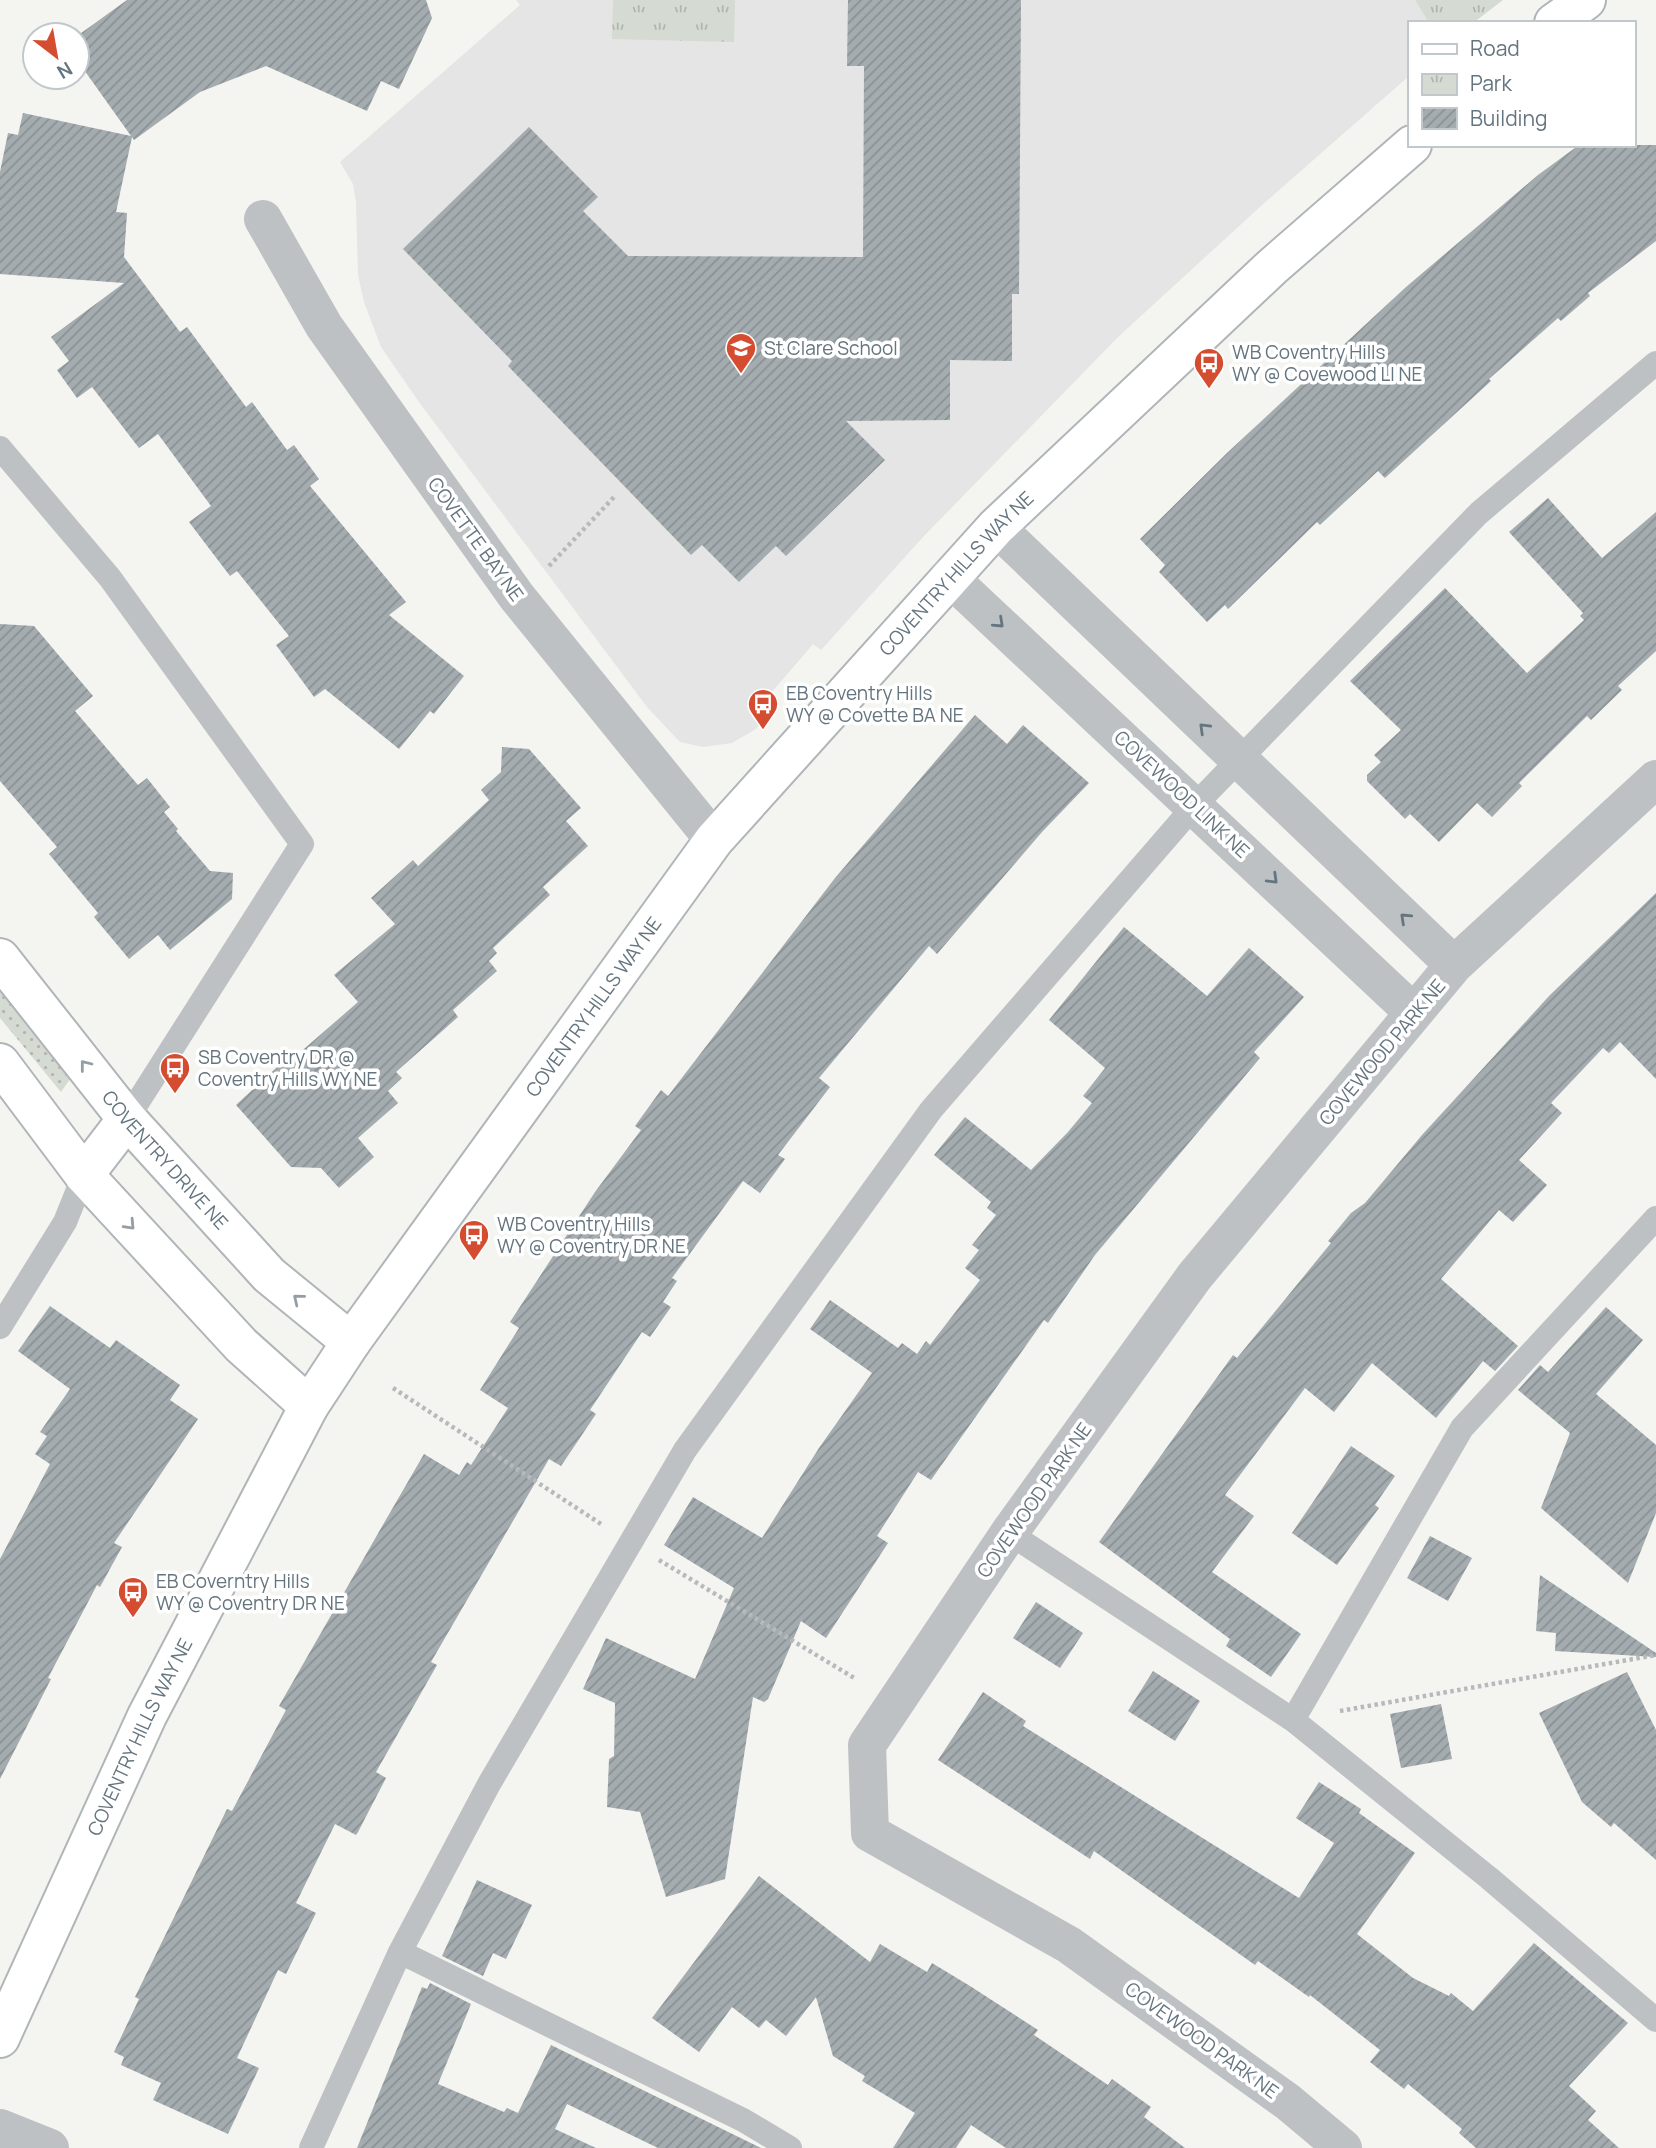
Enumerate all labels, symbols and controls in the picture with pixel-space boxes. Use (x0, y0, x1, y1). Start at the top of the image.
north arrow (21, 21, 91, 91)
legend (1408, 21, 1635, 147)
text: Road (1470, 34, 1520, 62)
text: N (52, 56, 77, 85)
text: Park (1470, 69, 1512, 97)
text: Building (1470, 104, 1547, 132)
school or university icon: St Clare School (724, 331, 758, 375)
place label: St Clare School (764, 335, 898, 361)
place label: WB Coventry Hills WY @ Covewood LI NE (1232, 339, 1422, 387)
bus stop icon: WB Coventry Hills WY @ Covewood LI NE (1192, 346, 1226, 390)
street label: COVETTE BAY NE (422, 472, 530, 606)
street label: COVENTRY HILLS WAY NE (873, 485, 1039, 661)
one-way arrow (991, 615, 1004, 628)
place label: EB Coventry Hills WY @ Covette BA NE (786, 680, 964, 728)
bus stop icon: EB Coventry Hills WY @ Covette BA NE (746, 687, 780, 731)
one-way arrow (1200, 723, 1213, 736)
street label: COVEWOOD LINK NE (1109, 724, 1255, 864)
one-way arrow (1265, 870, 1278, 883)
street label: COVENTRY HILLS WAY NE (520, 912, 667, 1102)
one-way arrow (1400, 914, 1413, 927)
street label: COVEWOOD PARK NE (1313, 973, 1451, 1131)
place label: SB Coventry DR @ Coventry Hills WY NE (198, 1044, 377, 1092)
bus stop icon: SB Coventry DR @ Coventry Hills WY NE (158, 1051, 192, 1095)
one-way arrow (80, 1061, 93, 1073)
street label: COVENTRY DRIVE NE (96, 1085, 234, 1235)
place label: WB Coventry Hills WY @ Coventry DR NE (497, 1211, 686, 1259)
one-way arrow (122, 1217, 134, 1230)
bus stop icon: WB Coventry Hills WY @ Coventry DR NE (457, 1218, 491, 1262)
one-way arrow (294, 1294, 306, 1307)
street label: COVEWOOD PARK NE (971, 1417, 1097, 1583)
place label: EB Coverntry Hills WY @ Coventry DR NE (156, 1568, 345, 1616)
bus stop icon: EB Coverntry Hills WY @ Coventry DR NE (116, 1575, 150, 1619)
street label: COVENTRY HILLS WAY NE (81, 1634, 198, 1840)
street label: COVEWOOD PARK NE (1120, 1976, 1284, 2104)

